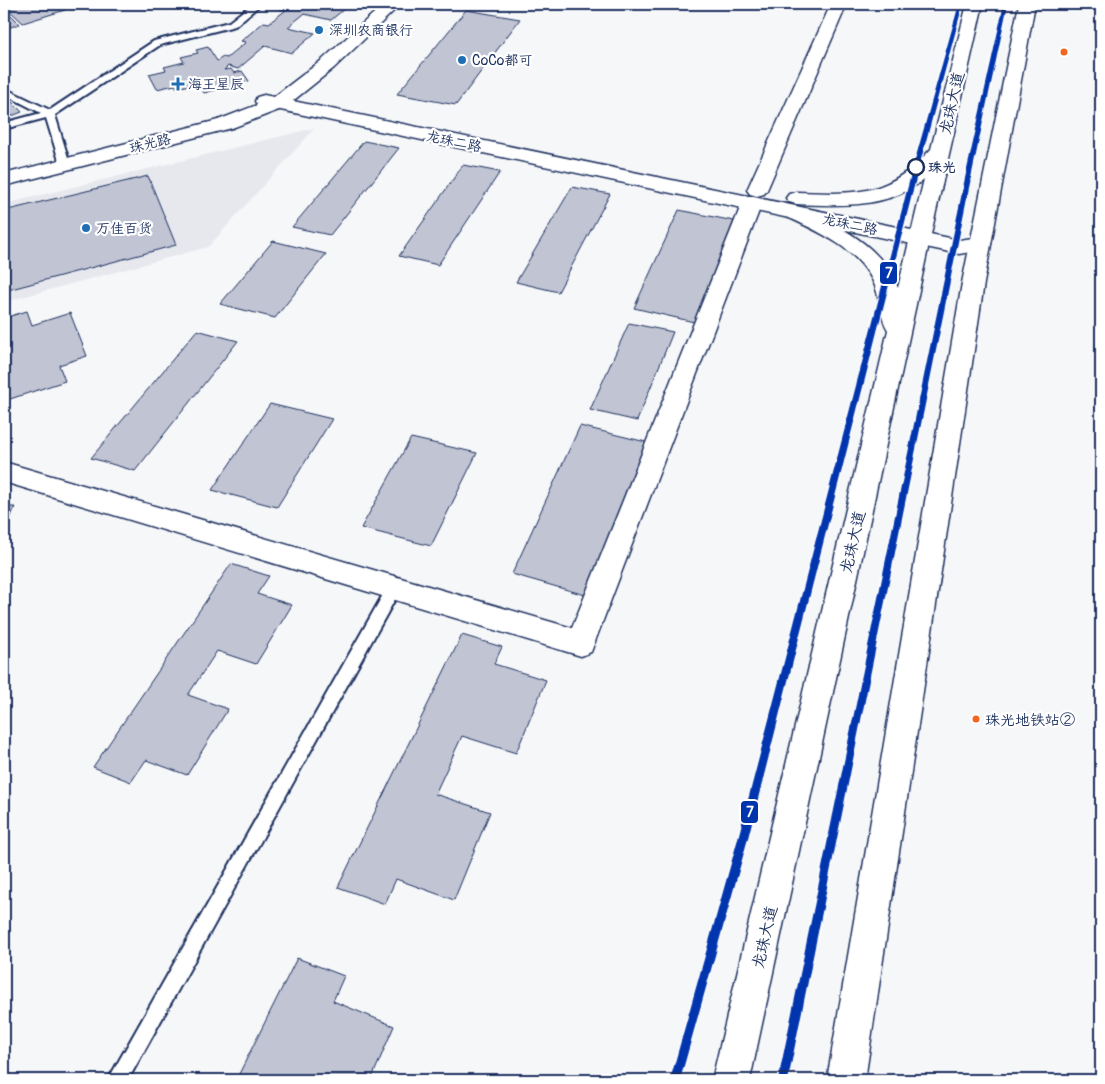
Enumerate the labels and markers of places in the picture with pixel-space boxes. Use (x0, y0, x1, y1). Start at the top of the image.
place label: 深圳农商银行 (329, 22, 413, 39)
marker: 深圳农商银行 (313, 24, 325, 36)
unlabelled marker (1059, 47, 1069, 57)
place label: CoCo都可 (472, 52, 532, 69)
marker: CoCo都可 (456, 54, 468, 66)
place label: 海王星辰 (188, 76, 244, 93)
marker: 海王星辰 (172, 78, 184, 90)
marker: 珠光 (907, 158, 925, 176)
place label: 珠光 (928, 159, 956, 176)
place label: 万佳百货 (96, 220, 152, 237)
marker: 万佳百货 (80, 222, 92, 234)
place label: 珠光地铁站② (985, 711, 1075, 730)
marker: 珠光地铁站② (971, 714, 981, 724)

